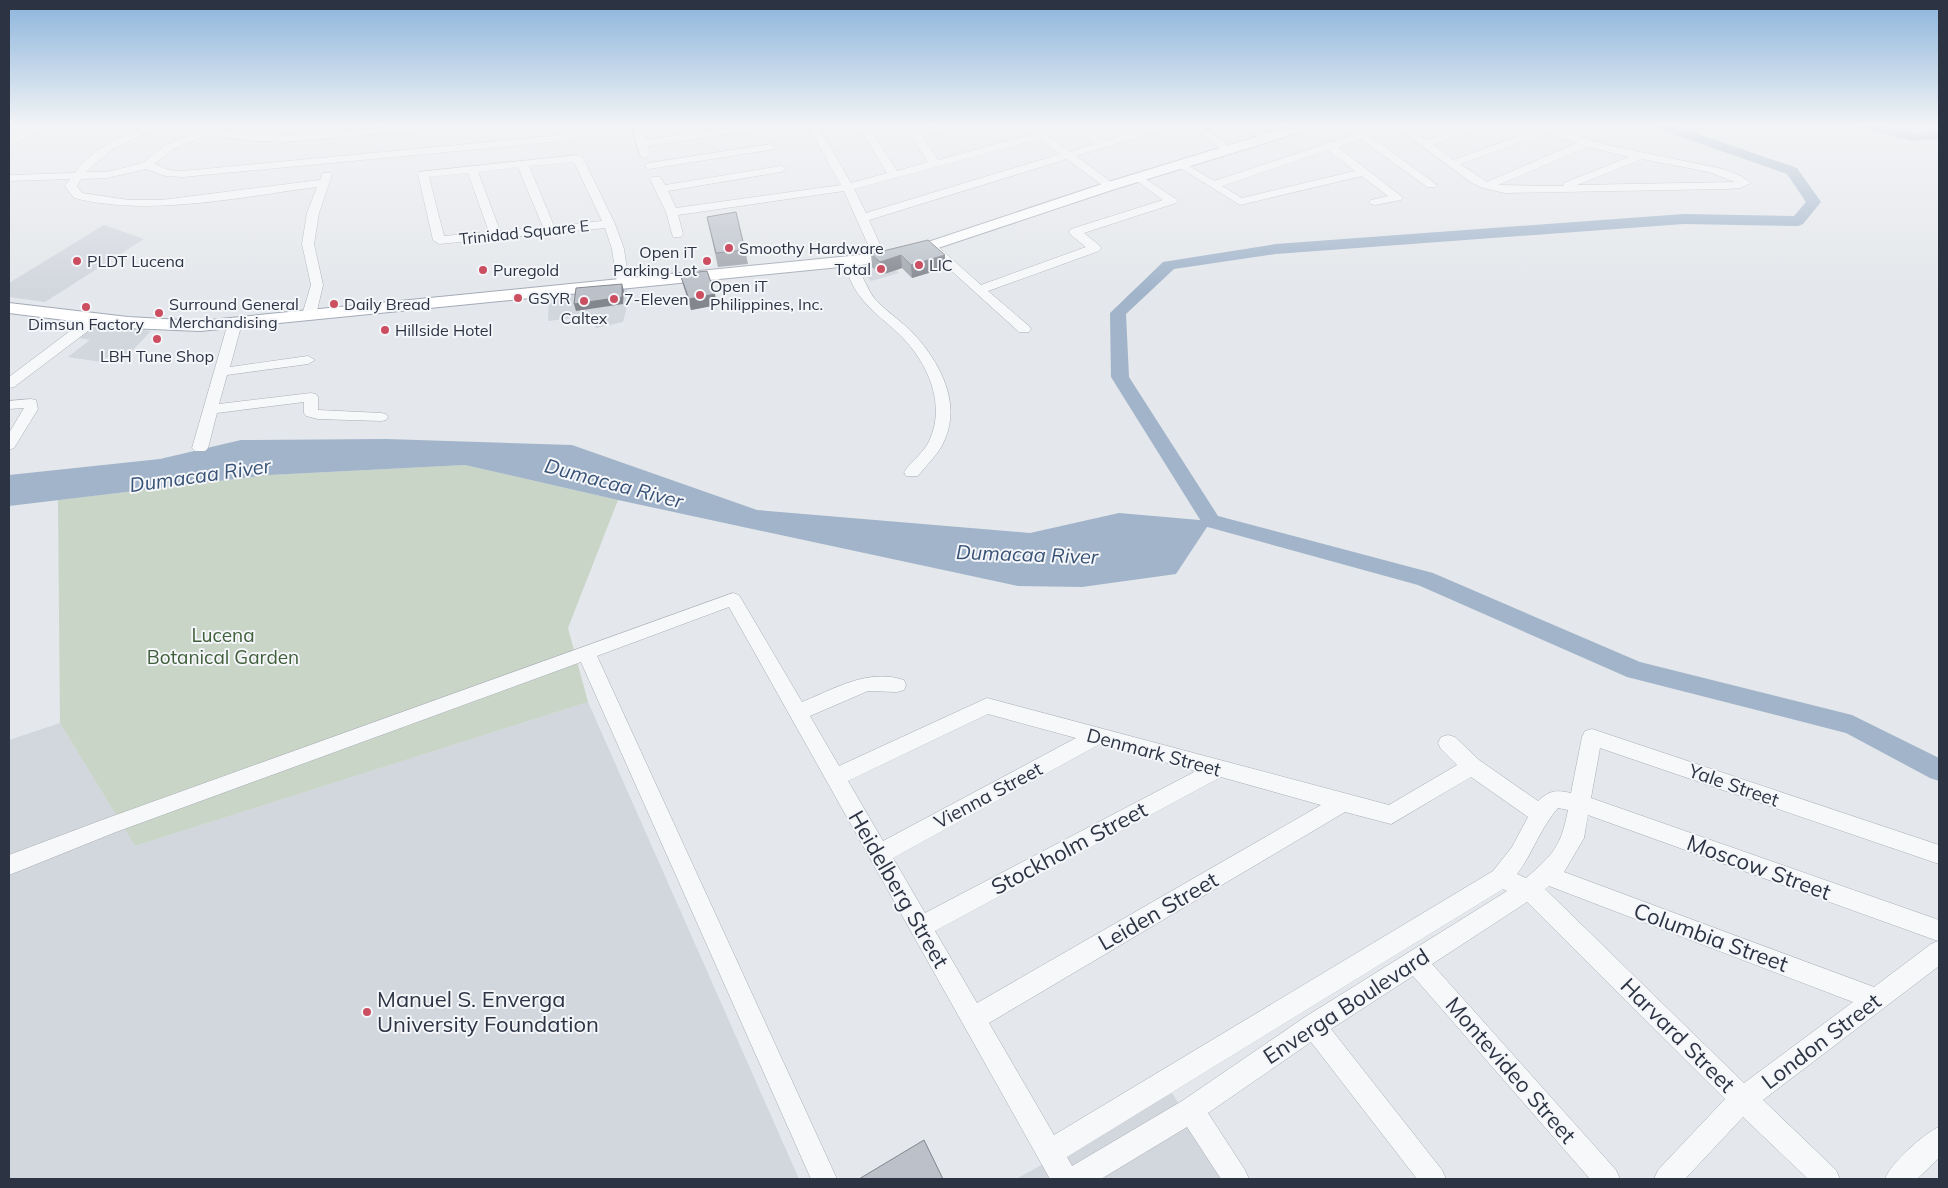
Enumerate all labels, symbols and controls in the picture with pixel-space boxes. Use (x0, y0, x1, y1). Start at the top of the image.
street label: Trinidad Square E (458, 215, 590, 249)
place label: Smoothy Hardware (739, 238, 884, 258)
place label: Open iT Parking Lot (613, 242, 697, 280)
marker: Smoothy Hardware (723, 242, 735, 254)
place label: PLDT Lucena (87, 251, 184, 271)
marker: PLDT Lucena (71, 255, 83, 267)
marker: Open iT Parking Lot (701, 255, 713, 267)
place label: LIC (929, 255, 953, 275)
place label: Total (834, 259, 871, 279)
marker: LIC (913, 259, 925, 271)
place label: Puregold (493, 260, 559, 280)
marker: Total (875, 263, 887, 275)
marker: Puregold (477, 264, 489, 276)
place label: Open iT Philippines, Inc. (710, 276, 823, 314)
place label: GSYR (528, 288, 570, 308)
place label: 7-Eleven (624, 289, 689, 309)
marker: Open iT Philippines, Inc. (694, 289, 706, 301)
marker: GSYR (512, 292, 524, 304)
marker: 7-Eleven (608, 293, 620, 305)
place label: Surround General Merchandising (169, 294, 299, 332)
place label: Daily Bread (344, 294, 430, 314)
marker: Caltex (578, 295, 590, 307)
marker: Daily Bread (328, 298, 340, 310)
marker: Dimsun Factory (80, 301, 92, 313)
marker: Surround General Merchandising (153, 307, 165, 319)
place label: Caltex (561, 308, 608, 328)
place label: Dimsun Factory (28, 314, 145, 334)
place label: Hillside Hotel (395, 320, 492, 340)
marker: Hillside Hotel (379, 324, 391, 336)
marker: LBH Tune Shop (151, 333, 163, 345)
place label: LBH Tune Shop (100, 346, 214, 366)
water label: Dumacaa River (128, 453, 273, 497)
water label: Dumacaa River (542, 453, 687, 514)
water label: Dumacaa River (955, 539, 1099, 569)
park label: Lucena Botanical Garden (147, 623, 299, 669)
street label: Denmark Street (1084, 723, 1224, 782)
street label: Vienna Street (930, 756, 1047, 834)
street label: Yale Street (1685, 758, 1783, 812)
street label: Stockholm Street (986, 795, 1152, 901)
street label: Heidelberg Street (843, 805, 956, 973)
street label: Moscow Street (1683, 828, 1835, 906)
street label: Leiden Street (1093, 865, 1223, 957)
street label: Columbia Street (1630, 896, 1792, 978)
street label: Enverga Boulevard (1258, 942, 1434, 1070)
street label: Harvard Street (1615, 972, 1741, 1098)
place label: Manuel S. Enverga University Foundation (377, 985, 599, 1038)
street label: London Street (1756, 987, 1887, 1095)
street label: Montevideo Street (1440, 991, 1582, 1149)
marker: Manuel S. Enverga University Foundation (361, 1006, 373, 1018)

